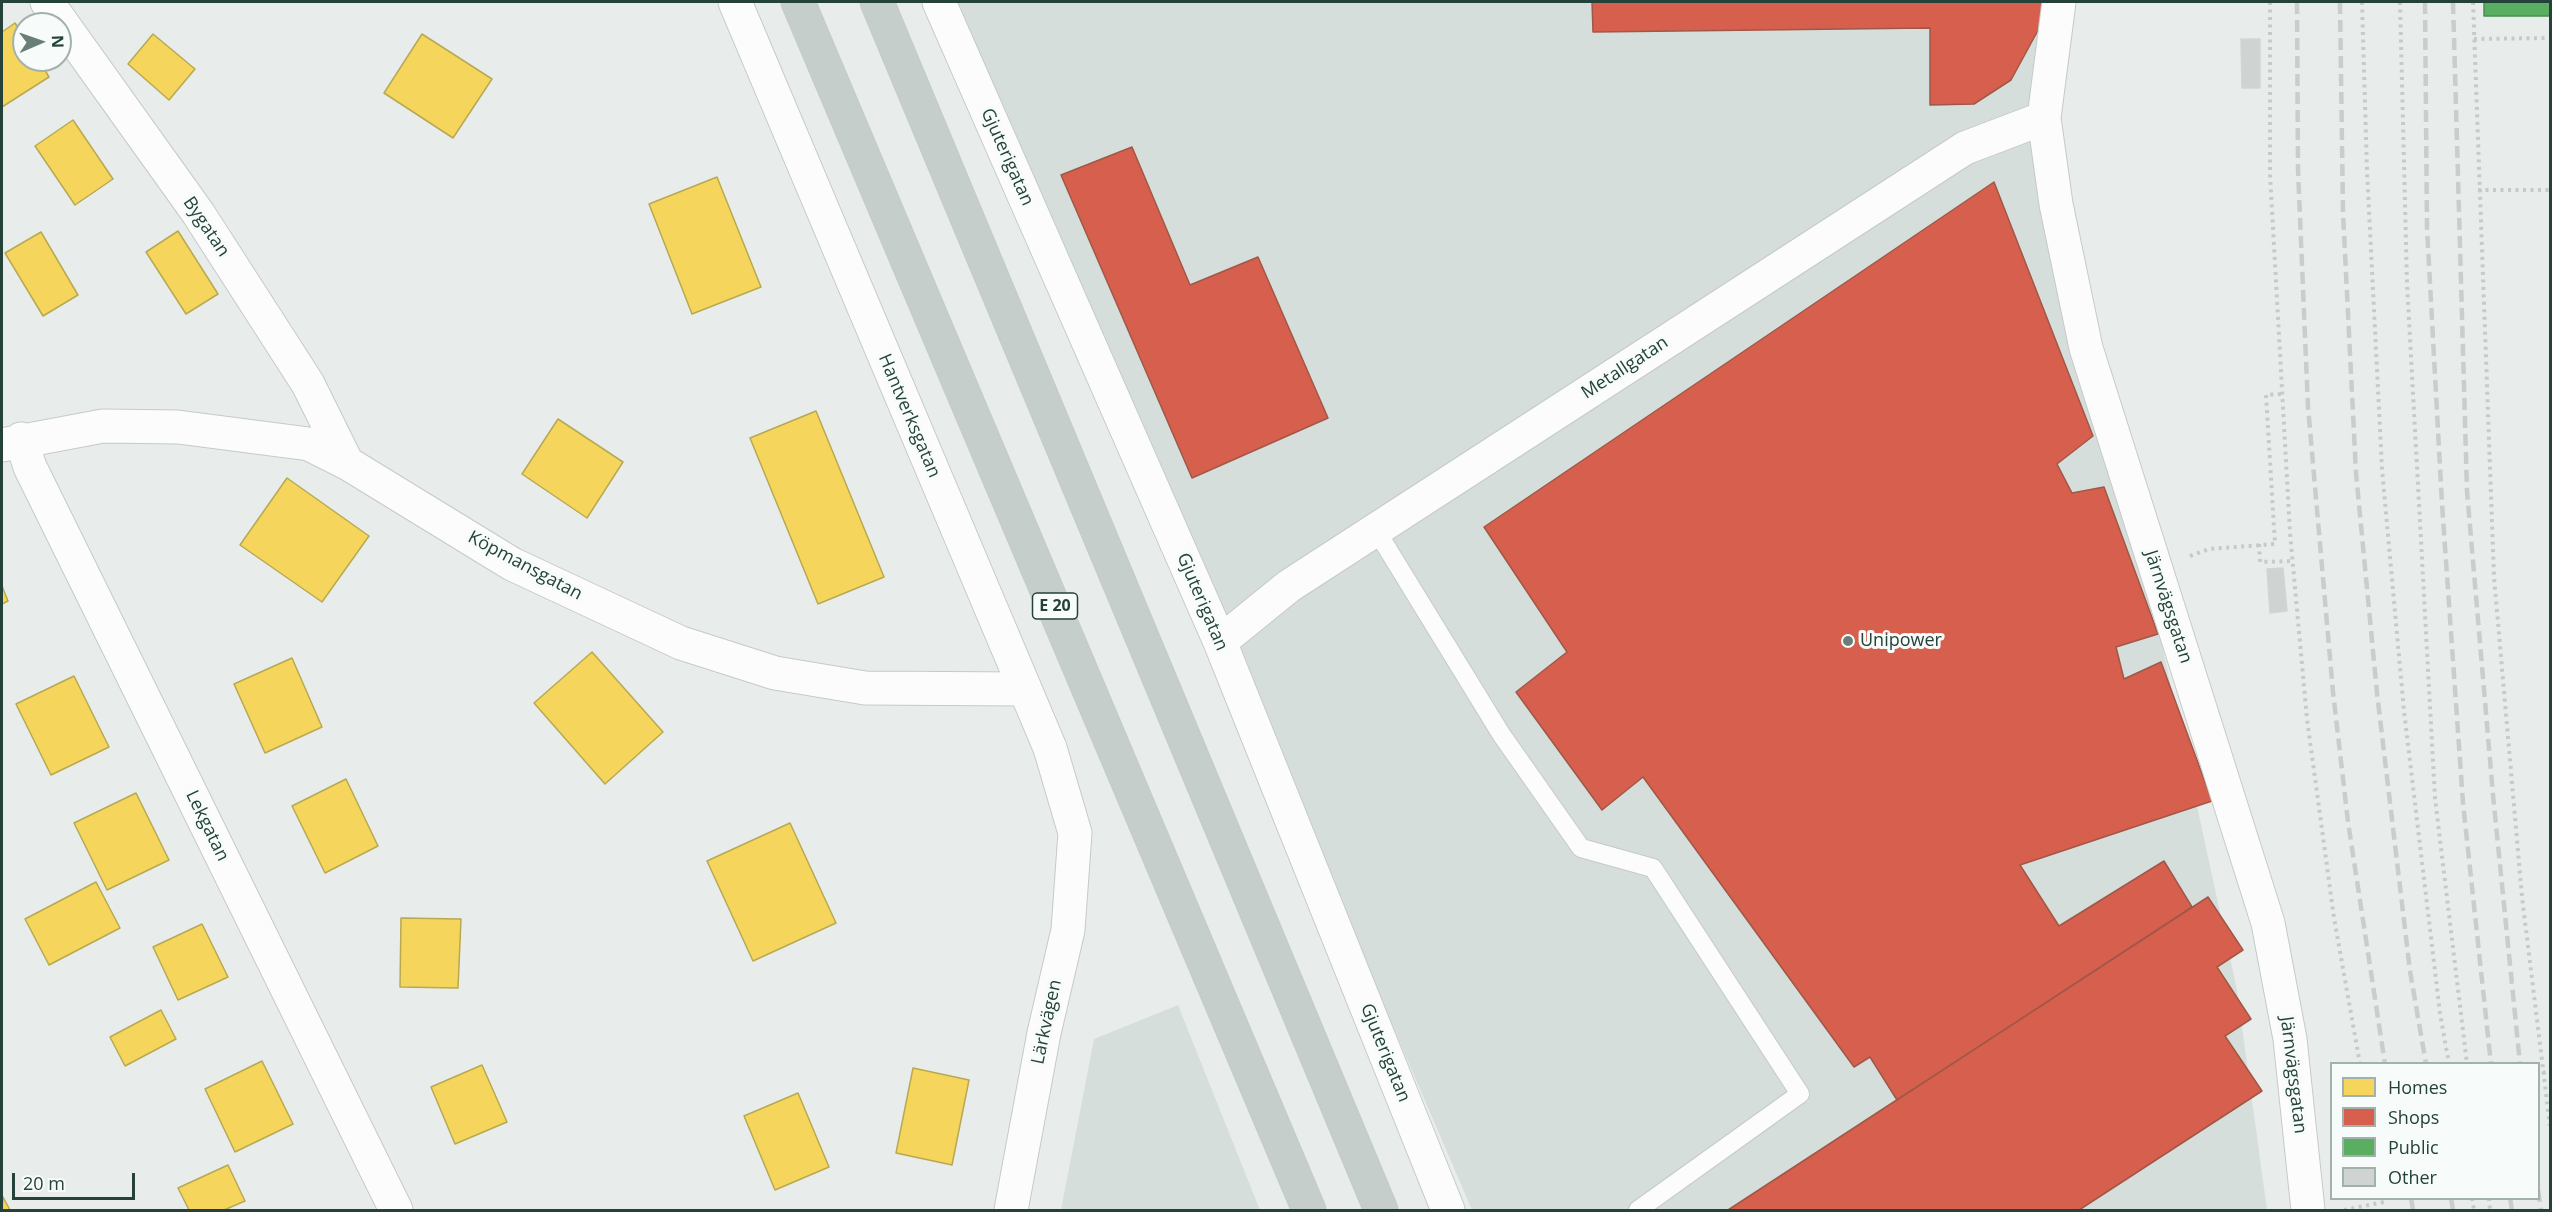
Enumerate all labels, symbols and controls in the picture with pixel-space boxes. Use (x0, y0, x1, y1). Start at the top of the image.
north arrow (12, 12, 72, 72)
text: N (47, 35, 69, 48)
street label: Gjuterigatan (976, 105, 1038, 209)
street label: Bygatan (178, 193, 234, 261)
street label: Metallgatan (1578, 332, 1672, 404)
street label: Hantverksgatan (873, 351, 945, 481)
street label: Köpmansgatan (464, 527, 586, 605)
street label: Järnvägsgatan (2140, 548, 2196, 666)
street label: Gjuterigatan (1172, 550, 1232, 654)
road number: E 20 (1032, 593, 1078, 619)
place label: Unipower (1860, 630, 1942, 652)
marker: Unipower (1841, 634, 1855, 648)
street label: Lekgatan (181, 787, 233, 865)
street label: Lärkvägen (1027, 978, 1067, 1066)
street label: Gjuterigatan (1355, 1001, 1415, 1105)
street label: Järnvägsgatan (2275, 1015, 2311, 1135)
legend (2330, 1062, 2540, 1200)
text: Homes (2388, 1075, 2447, 1099)
text: Shops (2388, 1105, 2439, 1129)
text: Public (2388, 1135, 2439, 1159)
scale bar (15, 1161, 138, 1199)
text: Other (2388, 1165, 2437, 1189)
text: 20 m (23, 1171, 65, 1195)

